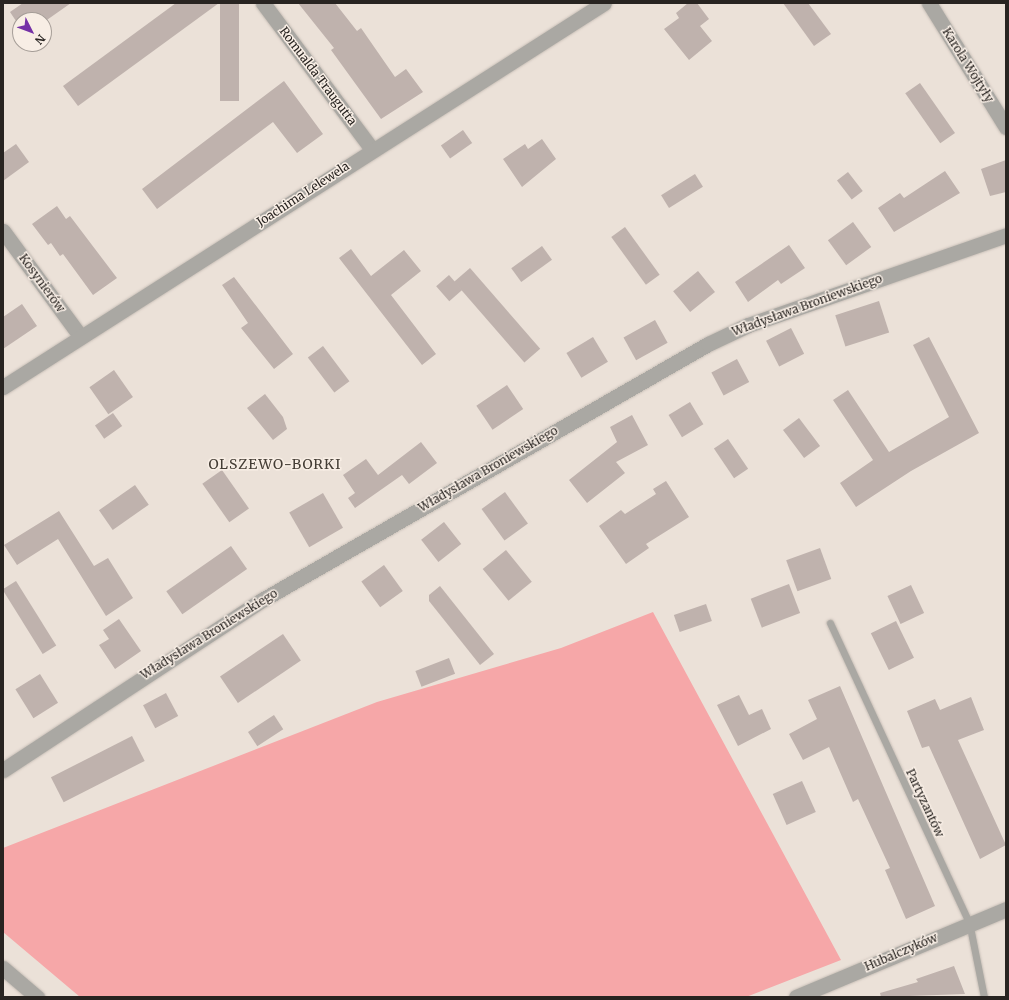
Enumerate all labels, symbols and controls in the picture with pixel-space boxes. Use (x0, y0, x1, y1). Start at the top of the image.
north arrow (12, 12, 52, 52)
street label: Romualda Traugutta (276, 24, 360, 128)
street label: Karola Wojtyły (939, 25, 997, 105)
text: N (32, 31, 48, 47)
street label: Joachima Lelewela (254, 159, 352, 229)
street label: Kosynierów (16, 251, 68, 315)
street label: Władysława Broniewskiego (730, 271, 884, 339)
street label: Władysława Broniewskiego (416, 423, 560, 515)
district label: OLSZEWO-BORKI (209, 456, 341, 472)
street label: Władysława Broniewskiego (138, 586, 280, 682)
street label: Partyzantów (903, 767, 947, 839)
street label: Hubalczyków (862, 930, 940, 974)

